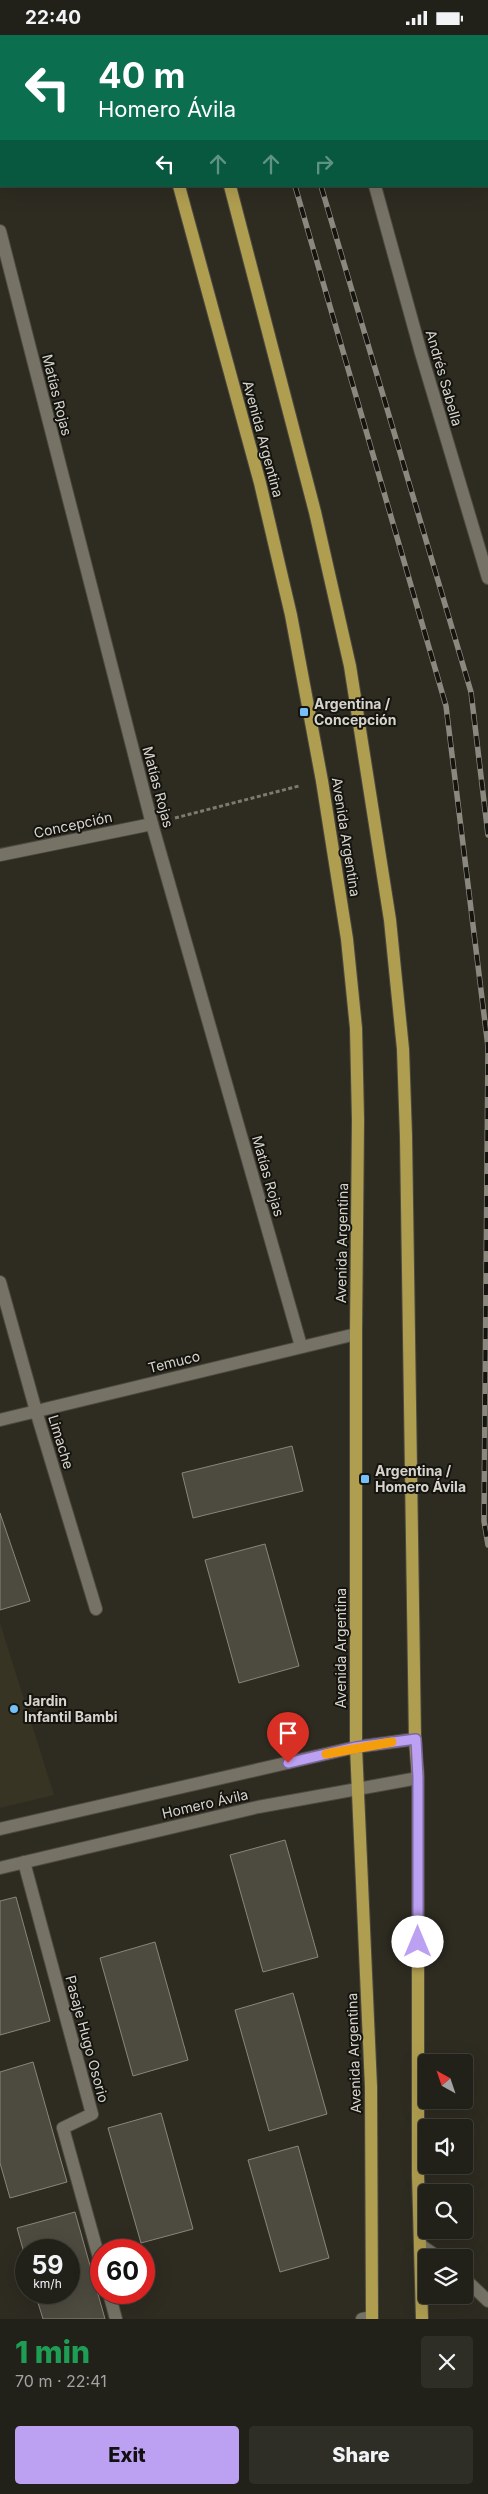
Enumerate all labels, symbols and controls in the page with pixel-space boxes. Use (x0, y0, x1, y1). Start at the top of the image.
text: 22:40 (25, 6, 81, 29)
text: 40 m (98, 54, 186, 96)
icon: left (15, 55, 80, 120)
text: Homero Ávila (98, 96, 236, 122)
icon: left (151, 150, 179, 178)
icon: ahead (204, 150, 232, 178)
icon: ahead (257, 150, 285, 178)
icon: right (310, 150, 338, 178)
street label: Andrés Sabella (423, 328, 466, 428)
street label: Matías Rojas (39, 352, 76, 437)
street label: Avenida Argentina (240, 379, 287, 499)
place label: Argentina / Concepción (314, 695, 396, 728)
marker: Argentina / Concepción (298, 706, 310, 718)
street label: Matías Rojas (139, 744, 178, 829)
street label: Avenida Argentina (329, 776, 364, 898)
street label: Concepción (32, 808, 114, 841)
street label: Matías Rojas (249, 1133, 288, 1218)
street label: Avenida Argentina (332, 1183, 351, 1303)
street label: Temuco (146, 1347, 202, 1376)
street label: Limache (45, 1413, 78, 1471)
place label: Argentina / Homero Ávila (375, 1462, 466, 1495)
marker: Argentina / Homero Ávila (359, 1473, 371, 1485)
street label: Avenida Argentina (332, 1588, 349, 1708)
place label: Jardin Infantil Bambi (24, 1692, 118, 1725)
marker: Jardin Infantil Bambi (8, 1703, 20, 1715)
pin (267, 1712, 309, 1763)
icon: arrive (274, 1719, 302, 1747)
street label: Homero Ávila (160, 1785, 250, 1822)
position arrow (391, 1915, 443, 1967)
street label: Pasaje Hugo Osorio (62, 1973, 113, 2104)
street label: Avenida Argentina (343, 1993, 364, 2113)
north arrow (418, 2054, 472, 2109)
map controls (418, 2054, 473, 2304)
button: sound (418, 2119, 473, 2174)
button: search (418, 2184, 473, 2239)
speed limit sign: 60 (90, 2239, 155, 2304)
button: layers (418, 2249, 473, 2304)
text: 59 (31, 2250, 64, 2280)
text: km/h (33, 2276, 62, 2291)
text: 1 min (15, 2334, 90, 2370)
button: close (421, 2336, 473, 2388)
text: 70 m · 22:41 (15, 2371, 107, 2391)
button: Exit (15, 2426, 239, 2484)
button: Share (249, 2426, 473, 2484)

